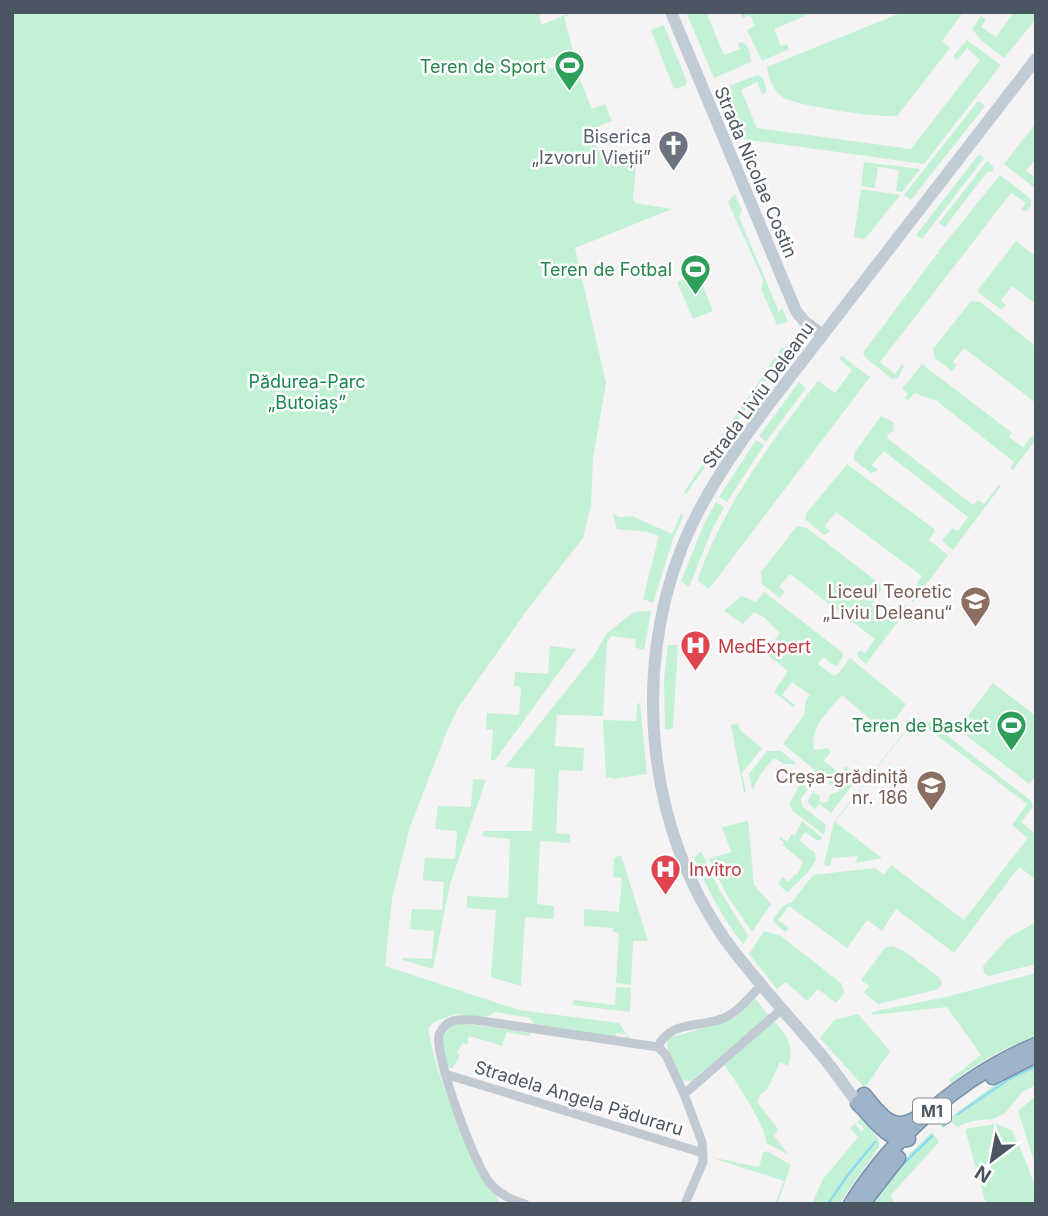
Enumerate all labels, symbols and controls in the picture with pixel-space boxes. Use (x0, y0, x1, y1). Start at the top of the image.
sports icon: Teren de Sport (552, 49, 586, 93)
place label: Teren de Sport (420, 56, 546, 77)
street label: Strada Nicolae Costin (710, 83, 802, 261)
place label: Biserica „Izvorul Vieții” (531, 126, 651, 169)
church icon: Biserica „Izvorul Vieții” (657, 129, 691, 173)
sports icon: Teren de Fotbal (678, 252, 712, 296)
place label: Teren de Fotbal (540, 259, 672, 280)
street label: Strada Liviu Deleanu (698, 318, 818, 472)
park label: Pădurea-Parc „Butoiaș” (248, 371, 366, 414)
place label: Liceul Teoretic „Liviu Deleanu“ (823, 581, 952, 623)
school or university icon: Liceul Teoretic „Liviu Deleanu“ (958, 584, 992, 628)
hospital icon: MedExpert (678, 629, 712, 673)
place label: MedExpert (718, 636, 811, 657)
sports icon: Teren de Basket (995, 708, 1029, 752)
place label: Teren de Basket (852, 715, 989, 736)
place label: Creșa-grădiniță nr. 186 (776, 766, 908, 808)
school or university icon: Creșa-grădiniță nr. 186 (914, 769, 948, 813)
hospital icon: Invitro (649, 852, 683, 896)
place label: Invitro (689, 859, 742, 880)
street label: Stradela Angela Păduraru (472, 1056, 686, 1140)
road number: M1 (913, 1098, 951, 1124)
north arrow (957, 1125, 1027, 1195)
text: N (971, 1160, 995, 1188)

